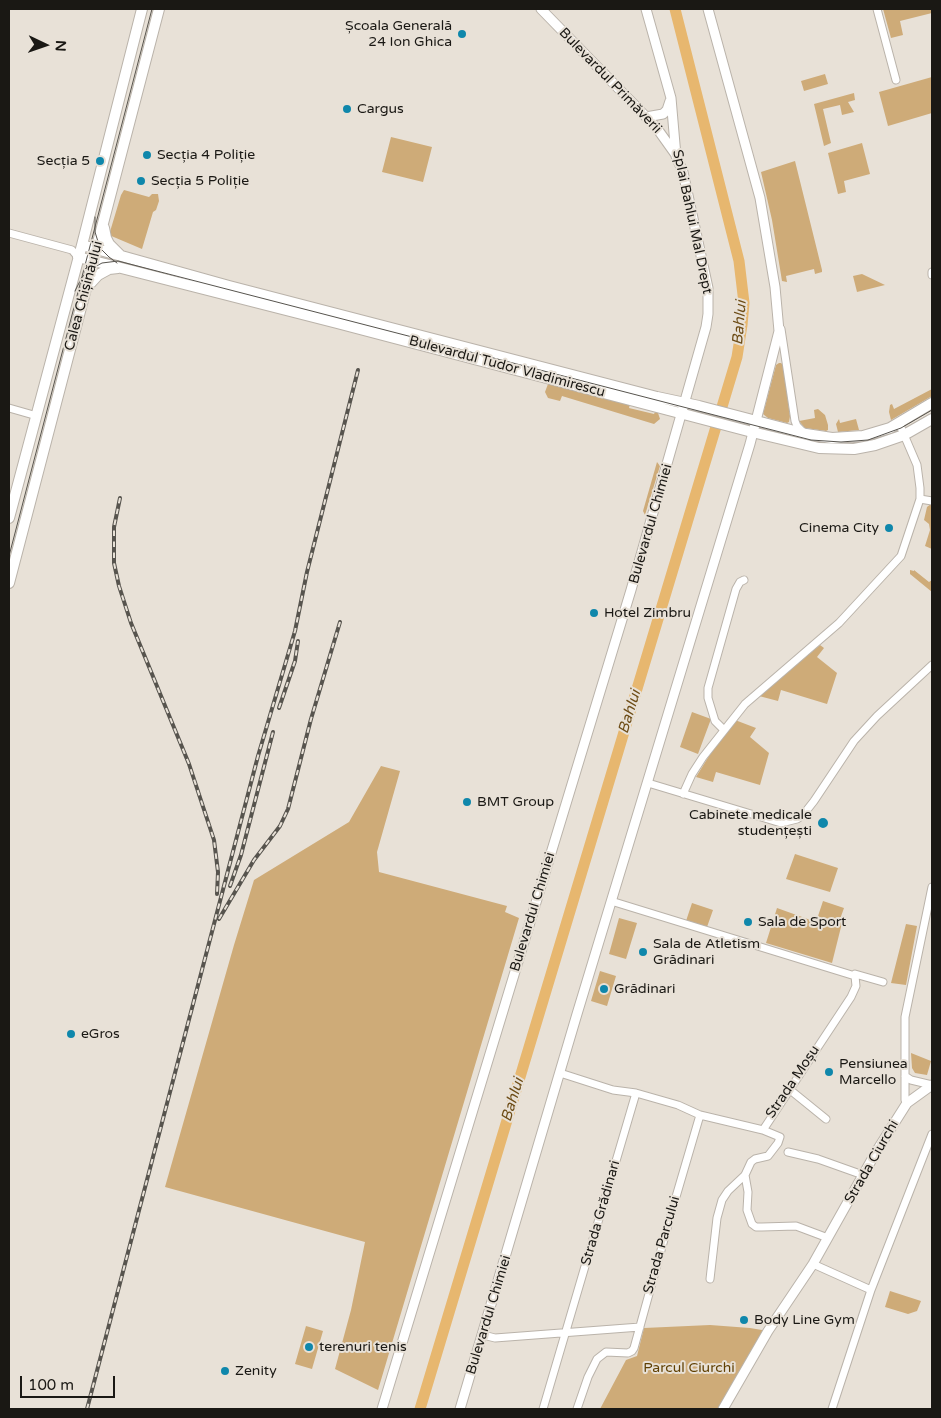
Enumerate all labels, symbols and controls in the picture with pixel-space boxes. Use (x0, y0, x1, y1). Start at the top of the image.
place label: Școala Generală 24 Ion Ghica (345, 18, 452, 50)
north arrow (20, 20, 70, 70)
street label: Bulevardul Primăverii (555, 25, 665, 137)
marker: Școala Generală 24 Ion Ghica (456, 28, 468, 40)
text: N (52, 40, 69, 52)
place label: Cargus (357, 101, 404, 117)
marker: Cargus (341, 103, 353, 115)
place label: Secția 4 Poliție (157, 147, 255, 163)
street label: Splai Bahlui Mal Drept (668, 148, 716, 296)
marker: Secția 4 Poliție (141, 149, 153, 161)
place label: Secția 5 (37, 153, 90, 169)
marker: Secția 5 (94, 155, 106, 167)
place label: Secția 5 Poliție (151, 173, 249, 189)
marker: Secția 5 Poliție (135, 175, 147, 187)
street label: Calea Chișinăului (61, 239, 107, 353)
water label: Bahlui (729, 300, 751, 346)
street label: Bulevardul Tudor Vladimirescu (407, 333, 607, 401)
street label: Bulevardul Chimiei (626, 462, 676, 586)
place label: Cinema City (799, 520, 879, 536)
marker: Cinema City (883, 522, 895, 534)
place label: Hotel Zimbru (604, 605, 691, 621)
marker: Hotel Zimbru (588, 607, 600, 619)
water label: Bahlui (615, 688, 645, 736)
place label: BMT Group (477, 794, 554, 810)
marker: BMT Group (461, 796, 473, 808)
place label: Cabinete medicale studențești (689, 807, 812, 840)
marker: Cabinete medicale studențești (816, 816, 830, 830)
street label: Bulevardul Chimiei (507, 850, 559, 974)
place label: Sala de Sport (758, 914, 846, 930)
marker: Sala de Sport (742, 916, 754, 928)
place label: Sala de Atletism Grădinari (653, 936, 760, 969)
marker: Sala de Atletism Grădinari (637, 946, 649, 958)
place label: Grădinari (614, 981, 675, 997)
marker: Grădinari (598, 983, 610, 995)
place label: eGros (81, 1026, 120, 1042)
marker: eGros (65, 1028, 77, 1040)
street label: Strada Moșu (762, 1042, 824, 1122)
place label: Pensiunea Marcello (839, 1056, 908, 1088)
marker: Pensiunea Marcello (823, 1066, 835, 1078)
water label: Bahlui (498, 1076, 528, 1124)
street label: Strada Ciurchi (841, 1117, 903, 1207)
street label: Strada Grădinari (578, 1158, 624, 1268)
street label: Strada Parcului (640, 1194, 684, 1296)
street label: Bulevardul Chimiei (463, 1253, 515, 1377)
place label: Body Line Gym (754, 1312, 855, 1328)
marker: Body Line Gym (738, 1314, 750, 1326)
place label: terenuri tenis (319, 1339, 407, 1355)
marker: terenuri tenis (303, 1341, 315, 1353)
park label: Parcul Ciurchi (643, 1360, 735, 1376)
place label: Zenity (235, 1363, 277, 1379)
marker: Zenity (219, 1365, 231, 1377)
scale bar (22, 1366, 118, 1398)
text: 100 m (28, 1376, 74, 1394)

